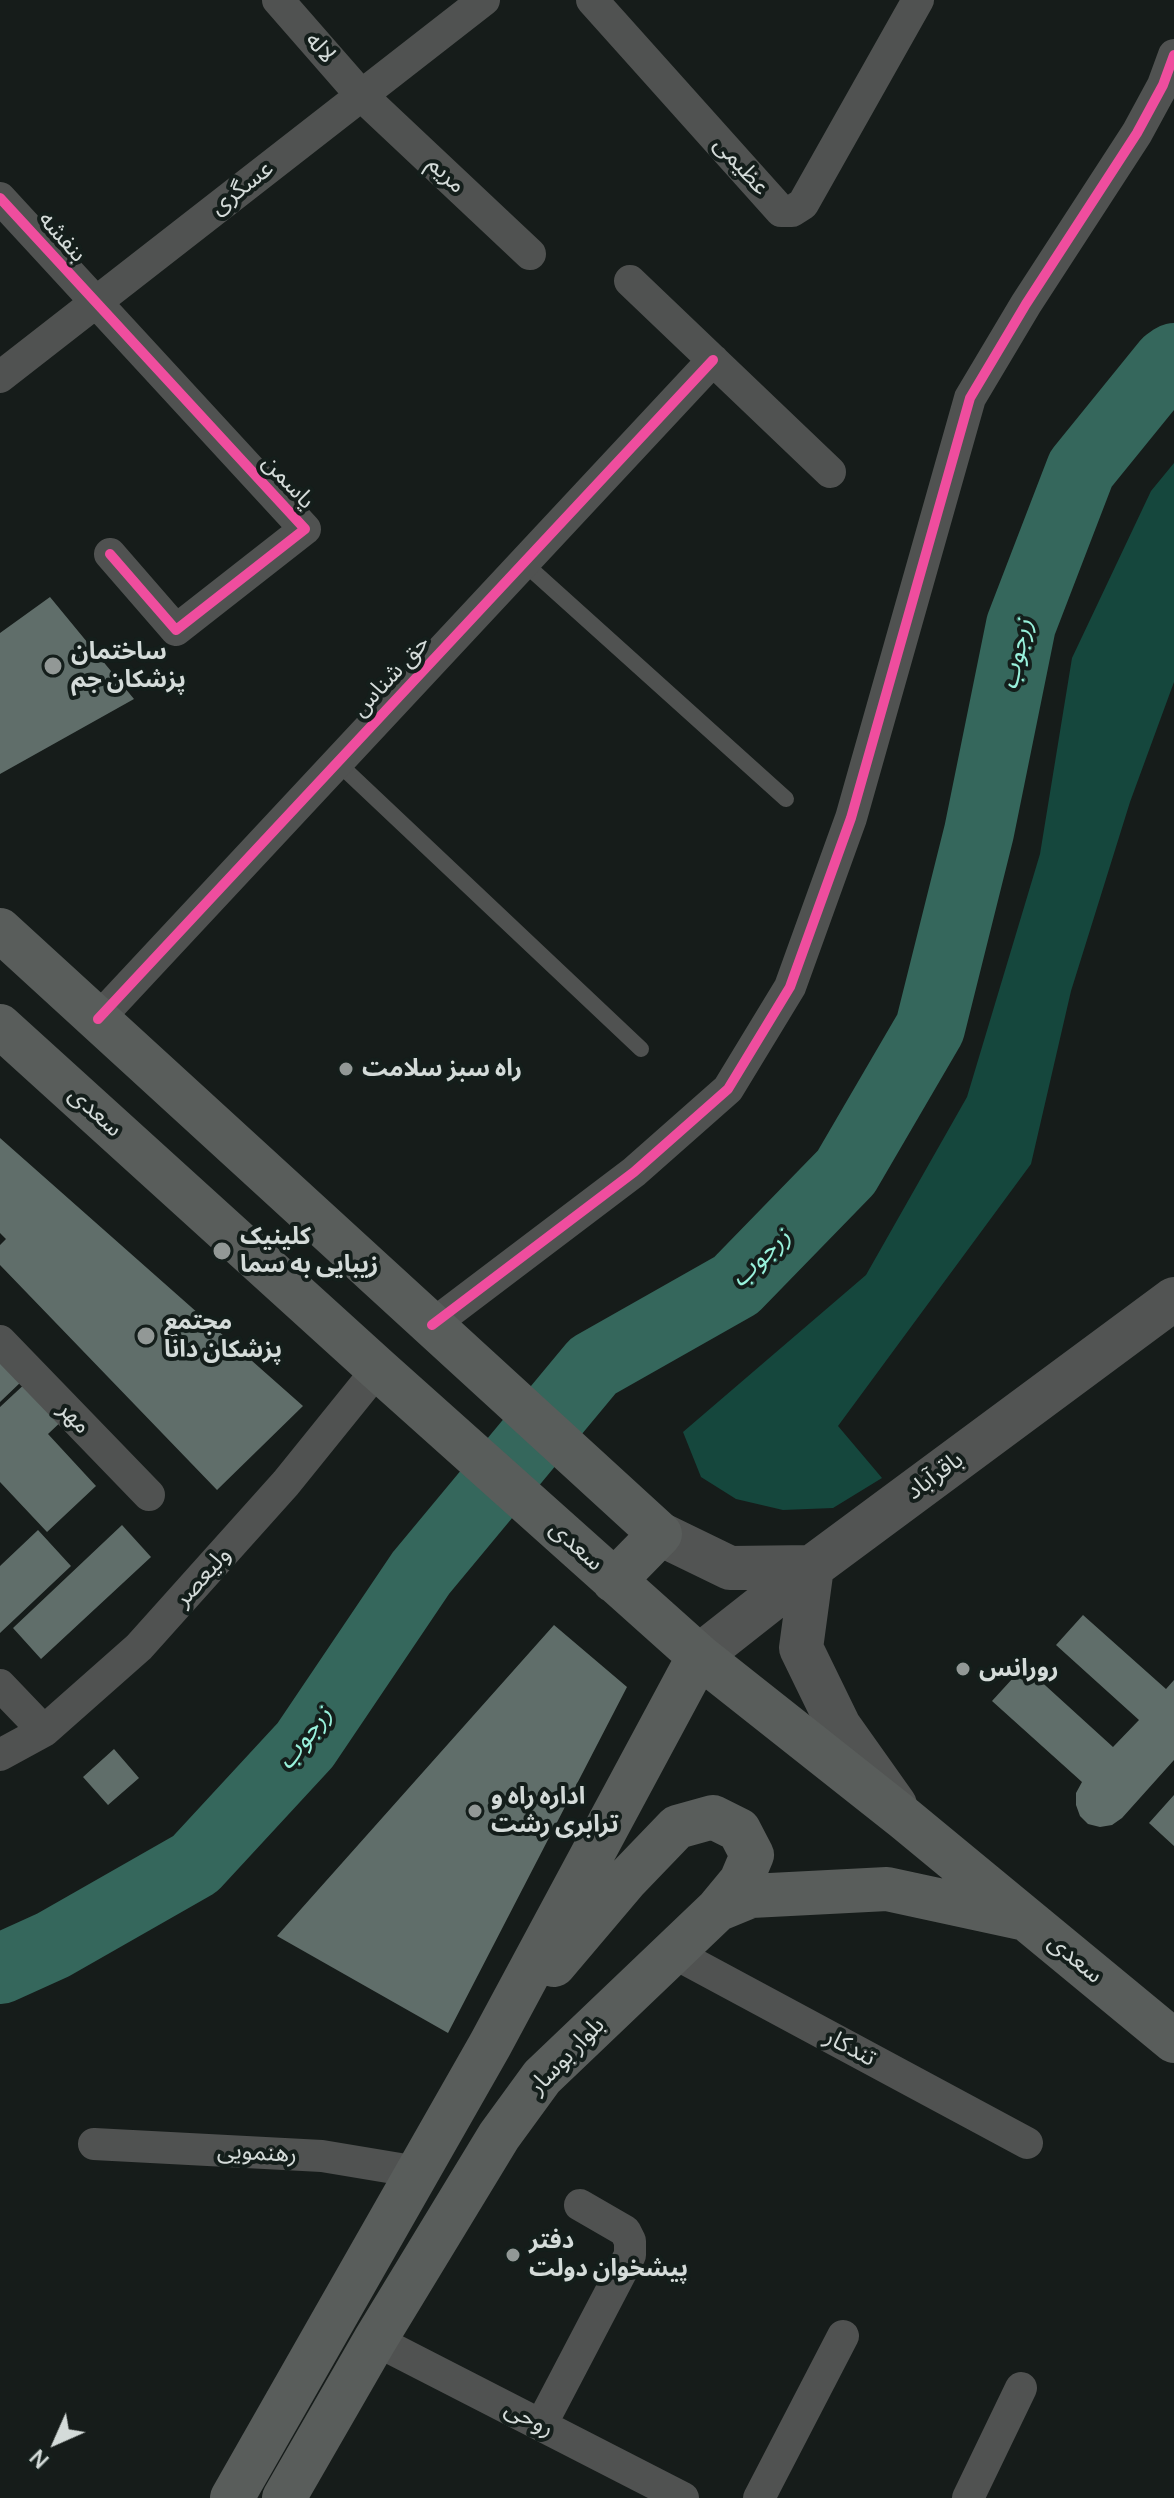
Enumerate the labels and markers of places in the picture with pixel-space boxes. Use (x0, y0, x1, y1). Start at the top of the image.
place label: ساختمان پزشکان جم (71, 638, 186, 694)
marker: ساختمان پزشکان جم (42, 655, 64, 677)
place label: راه سبز سلامت (362, 1055, 522, 1083)
marker: راه سبز سلامت (337, 1060, 355, 1078)
place label: کلینیک زیبایی به سما (240, 1223, 378, 1279)
marker: کلینیک زیبایی به سما (211, 1240, 233, 1262)
place label: مجتمع پزشکان دانا (164, 1308, 282, 1364)
marker: مجتمع پزشکان دانا (135, 1325, 157, 1347)
place label: رورانس (979, 1655, 1059, 1683)
marker: رورانس (954, 1660, 972, 1678)
place label: اداره راه و ترابری رشت (491, 1783, 619, 1839)
marker: اداره راه و ترابری رشت (466, 1802, 484, 1820)
place label: دفتر پیشخوان دولت (529, 2227, 688, 2283)
marker: دفتر پیشخوان دولت (504, 2246, 522, 2264)

